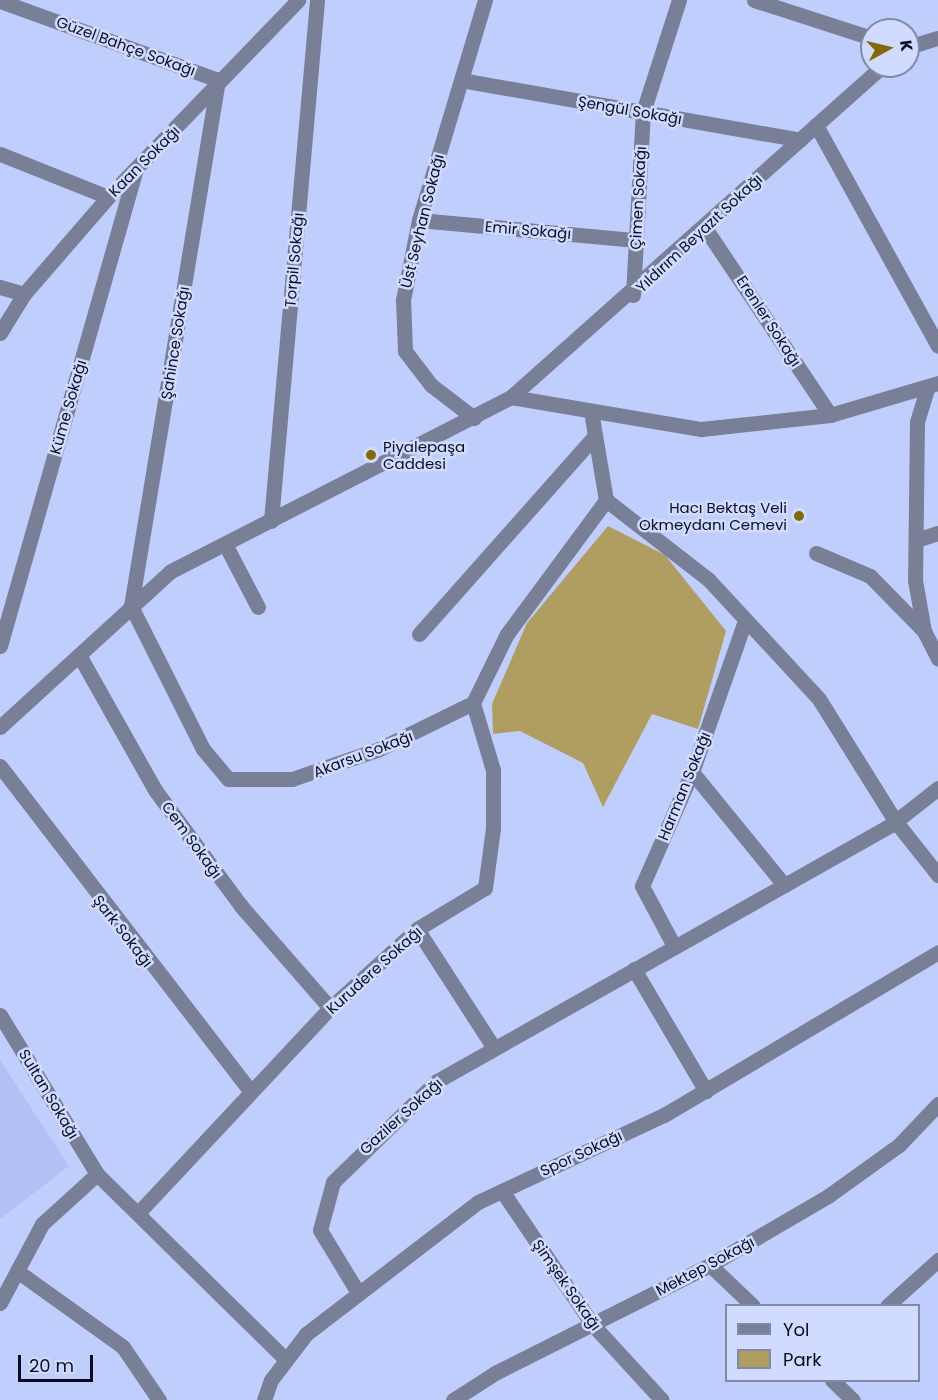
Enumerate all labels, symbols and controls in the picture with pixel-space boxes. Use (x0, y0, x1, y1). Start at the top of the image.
street label: Güzel Bahçe Sokağı (54, 12, 198, 80)
north arrow (860, 18, 920, 78)
text: K (894, 39, 919, 53)
street label: Şengül Sokağı (577, 92, 683, 128)
street label: Kaan Sokağı (105, 122, 183, 200)
street label: Çimen Sokağı (626, 146, 650, 250)
street label: Üst Seyhan Sokağı (397, 152, 447, 290)
street label: Yıldırım Beyazıt Sokağı (632, 170, 766, 296)
street label: Torpil Sokağı (281, 212, 307, 308)
street label: Emir Sokağı (484, 217, 572, 243)
street label: Erenler Sokağı (733, 272, 805, 370)
street label: Şahince Sokağı (157, 285, 193, 401)
street label: Küme Sokağı (46, 358, 90, 456)
place label: Piyalepaşa Caddesi (383, 437, 465, 472)
marker: Piyalepaşa Caddesi (364, 448, 378, 462)
place label: Hacı Bektaş Veli Okmeydanı Cemevi (639, 498, 787, 533)
marker: Hacı Bektaş Veli Okmeydanı Cemevi (792, 509, 806, 523)
street label: Akarsu Sokağı (311, 727, 415, 781)
street label: Harman Sokağı (654, 729, 714, 843)
street label: Cem Sokağı (158, 798, 226, 882)
street label: Şark Sokağı (89, 891, 157, 971)
street label: Kurudere Sokağı (323, 922, 425, 1018)
street label: Sultan Sokağı (15, 1046, 83, 1142)
street label: Gaziler Sokağı (356, 1074, 446, 1158)
street label: Spor Sokağı (537, 1126, 625, 1180)
street label: Mektep Sokağı (653, 1232, 757, 1300)
street label: Şimşek Sokağı (529, 1236, 605, 1334)
legend (725, 1304, 920, 1382)
text: Yol (783, 1317, 809, 1342)
scale bar (21, 1343, 96, 1381)
text: Park (783, 1347, 822, 1372)
text: 20 m (29, 1353, 74, 1378)

